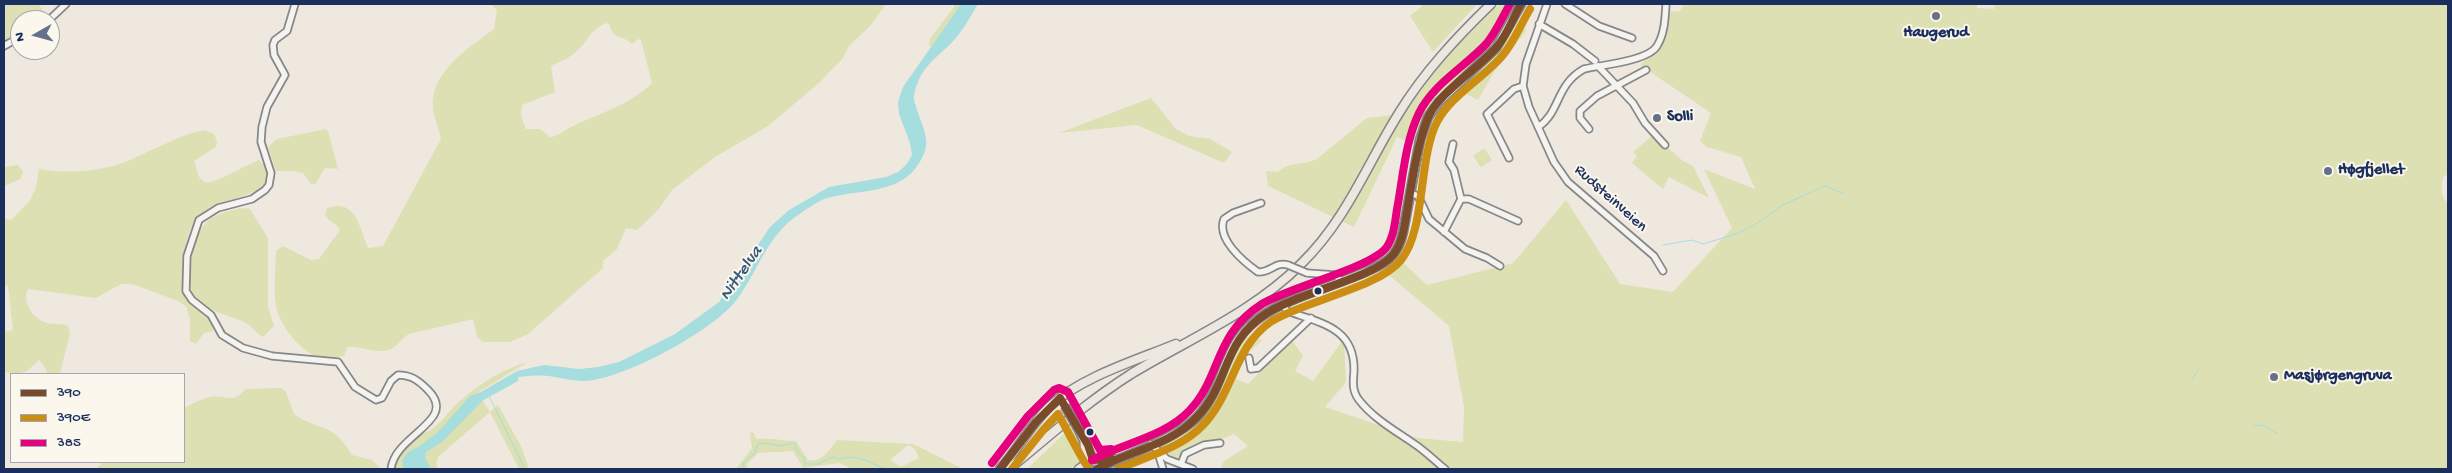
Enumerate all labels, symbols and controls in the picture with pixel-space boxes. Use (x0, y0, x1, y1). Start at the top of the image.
north arrow (10, 10, 60, 60)
marker: Haugerud (1930, 10, 1942, 22)
place label: Haugerud (1903, 24, 1969, 44)
text: N (12, 31, 30, 42)
place label: Solli (1667, 108, 1693, 128)
marker: Solli (1651, 112, 1663, 124)
street label: Rudsteinveien (1570, 161, 1650, 237)
place label: Høgfjellet (2338, 161, 2404, 181)
marker: Høgfjellet (2322, 165, 2334, 177)
water label: Nittelva (716, 243, 768, 305)
unlabelled marker (1313, 286, 1323, 296)
place label: Masjørgengruva (2284, 367, 2392, 387)
marker: Masjørgengruva (2268, 371, 2280, 383)
legend (10, 373, 185, 463)
text: 390 (57, 384, 81, 402)
text: 390E (57, 409, 90, 427)
unlabelled marker (1085, 427, 1095, 437)
text: 385 (57, 434, 81, 452)

